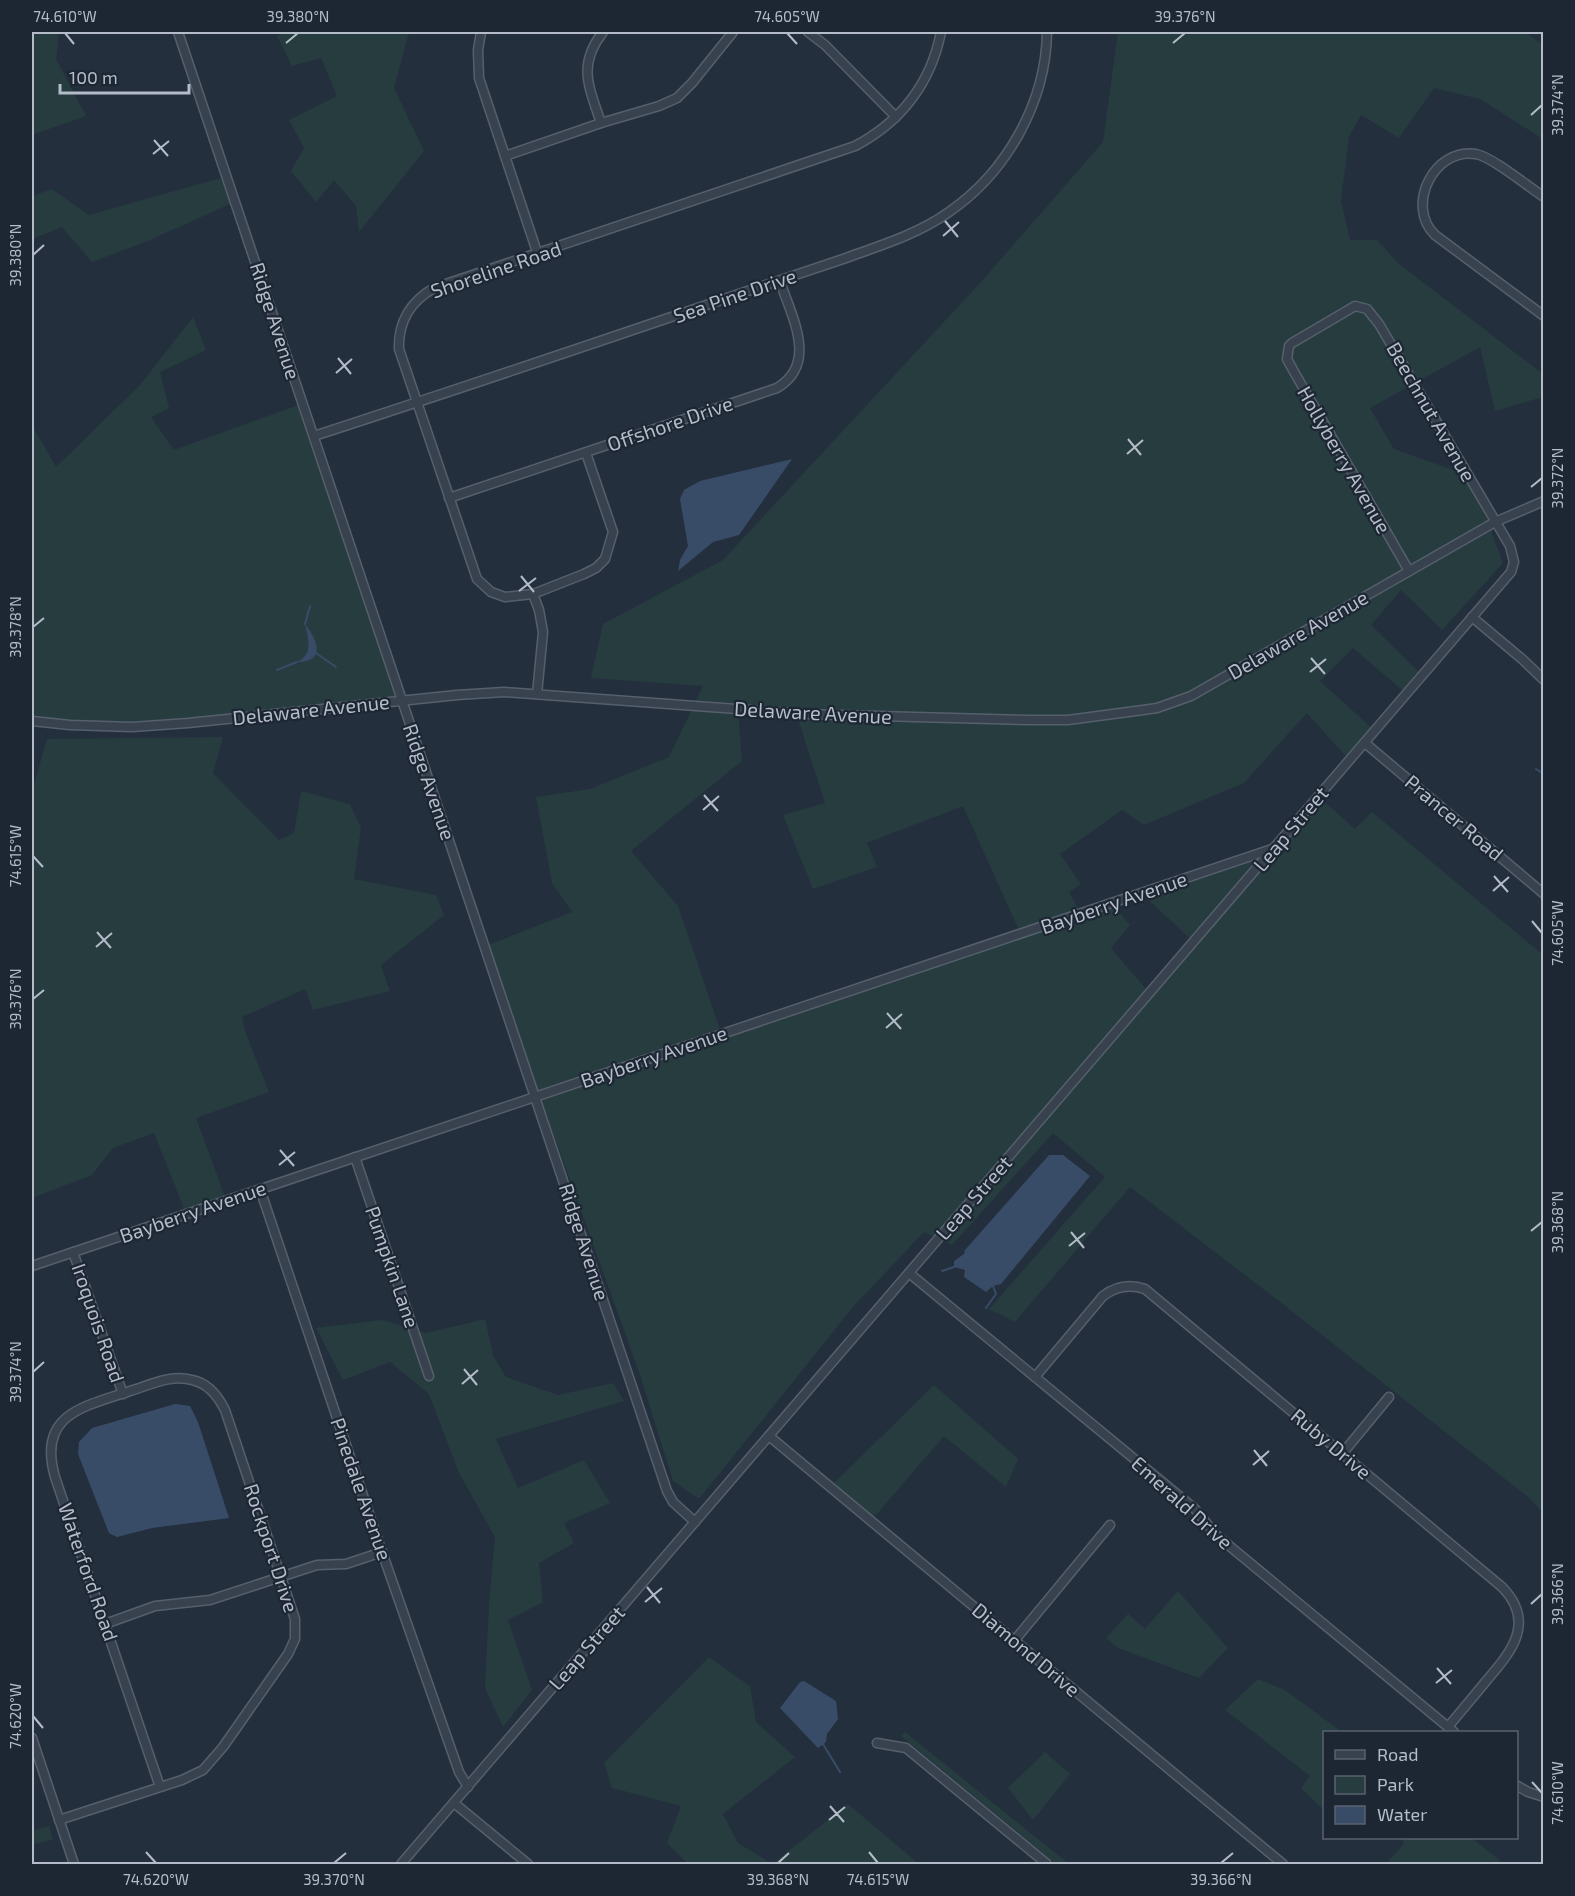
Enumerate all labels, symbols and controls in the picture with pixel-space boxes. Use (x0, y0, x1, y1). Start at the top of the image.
text: 74.610°W (33, 7, 97, 25)
text: 39.380°N (267, 7, 329, 25)
text: 74.605°W (754, 7, 820, 25)
text: 39.376°N (1155, 7, 1215, 25)
scale bar (60, 57, 189, 95)
text: 100 m (69, 66, 118, 88)
text: 39.374°N (1548, 74, 1566, 136)
text: 39.380°N (6, 224, 24, 286)
street label: Shoreline Road (427, 235, 564, 303)
street label: Ridge Avenue (246, 259, 306, 382)
street label: Sea Pine Drive (670, 263, 799, 327)
street label: Beechnut Avenue (1382, 338, 1481, 485)
street label: Hollyberry Avenue (1293, 382, 1397, 537)
street label: Offshore Drive (604, 390, 736, 456)
text: 39.372°N (1548, 448, 1566, 508)
street label: Delaware Avenue (1223, 584, 1372, 684)
text: 39.378°N (6, 596, 24, 658)
street label: Delaware Avenue (231, 689, 391, 729)
street label: Delaware Avenue (734, 696, 892, 728)
street label: Ridge Avenue (399, 720, 461, 843)
street label: Prancer Road (1401, 769, 1509, 865)
street label: Leap Street (1248, 781, 1333, 876)
text: 74.615°W (6, 825, 24, 887)
street label: Bayberry Avenue (1037, 866, 1190, 938)
text: 74.605°W (1548, 900, 1566, 966)
text: 39.376°N (6, 969, 24, 1029)
street label: Bayberry Avenue (577, 1020, 730, 1092)
street label: Leap Street (930, 1150, 1017, 1244)
street label: Bayberry Avenue (116, 1175, 269, 1247)
street label: Ridge Avenue (555, 1180, 615, 1303)
text: 39.368°N (1548, 1191, 1566, 1253)
street label: Pumpkin Lane (361, 1203, 425, 1331)
street label: Iroquois Road (67, 1260, 131, 1385)
text: 39.374°N (6, 1341, 24, 1403)
street label: Ruby Drive (1287, 1403, 1377, 1484)
street label: Pinedale Avenue (326, 1414, 398, 1563)
street label: Emerald Drive (1127, 1451, 1238, 1554)
street label: Rockport Drive (240, 1480, 304, 1615)
street label: Waterford Road (54, 1499, 124, 1644)
text: 39.366°N (1548, 1563, 1566, 1625)
street label: Diamond Drive (968, 1597, 1085, 1701)
street label: Leap Street (543, 1600, 630, 1694)
text: 74.620°W (6, 1683, 24, 1749)
legend (1323, 1731, 1518, 1839)
text: Road (1377, 1743, 1418, 1765)
text: 74.610°W (1548, 1761, 1566, 1825)
text: Park (1377, 1773, 1414, 1795)
text: Water (1377, 1803, 1427, 1825)
text: 74.620°W (123, 1870, 189, 1888)
text: 39.370°N (303, 1870, 365, 1888)
text: 39.368°N (747, 1870, 809, 1888)
text: 74.615°W (847, 1870, 909, 1888)
text: 39.366°N (1190, 1870, 1252, 1888)

